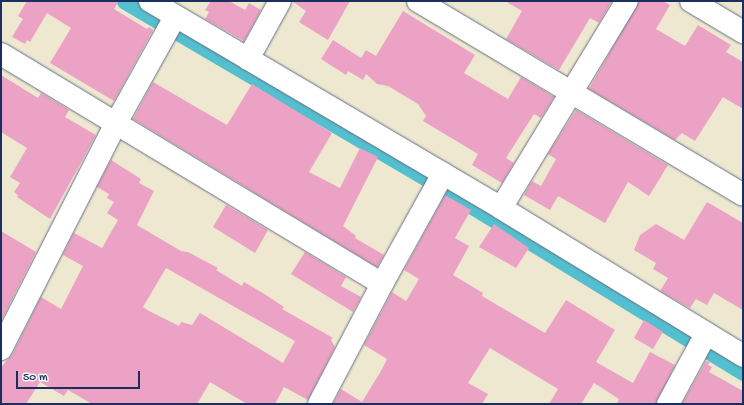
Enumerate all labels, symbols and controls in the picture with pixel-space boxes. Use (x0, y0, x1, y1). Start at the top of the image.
scale bar (18, 363, 142, 389)
text: 50 m (23, 371, 48, 385)

